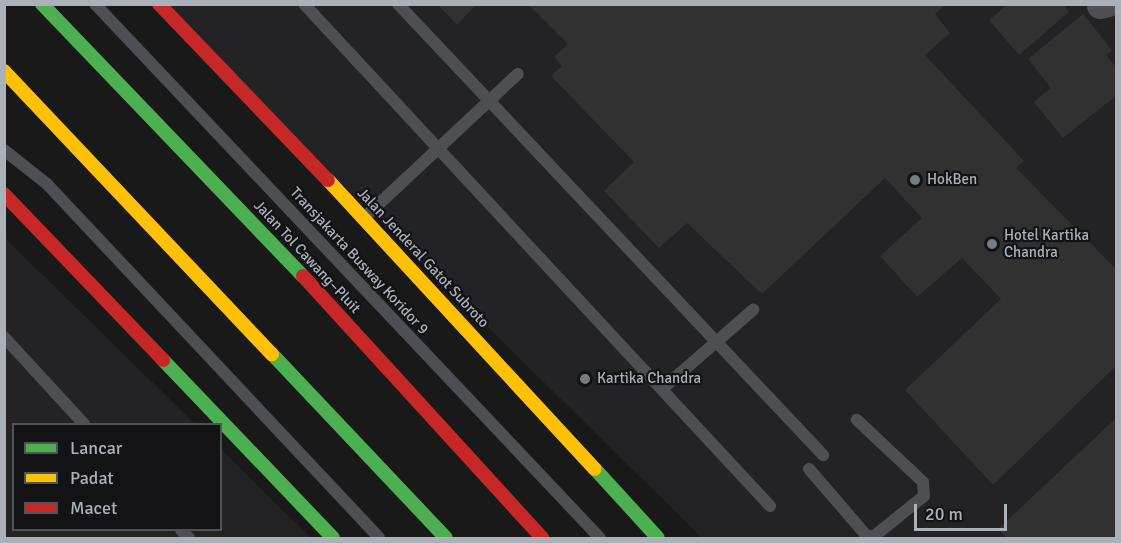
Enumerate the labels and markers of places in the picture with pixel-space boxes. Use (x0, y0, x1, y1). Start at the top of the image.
place label: HokBen (927, 171, 977, 189)
marker: HokBen (908, 173, 922, 187)
place label: Hotel Kartika Chandra (1004, 226, 1089, 261)
marker: Hotel Kartika Chandra (985, 237, 999, 251)
place label: Kartika Chandra (597, 370, 701, 388)
marker: Kartika Chandra (578, 372, 592, 386)

